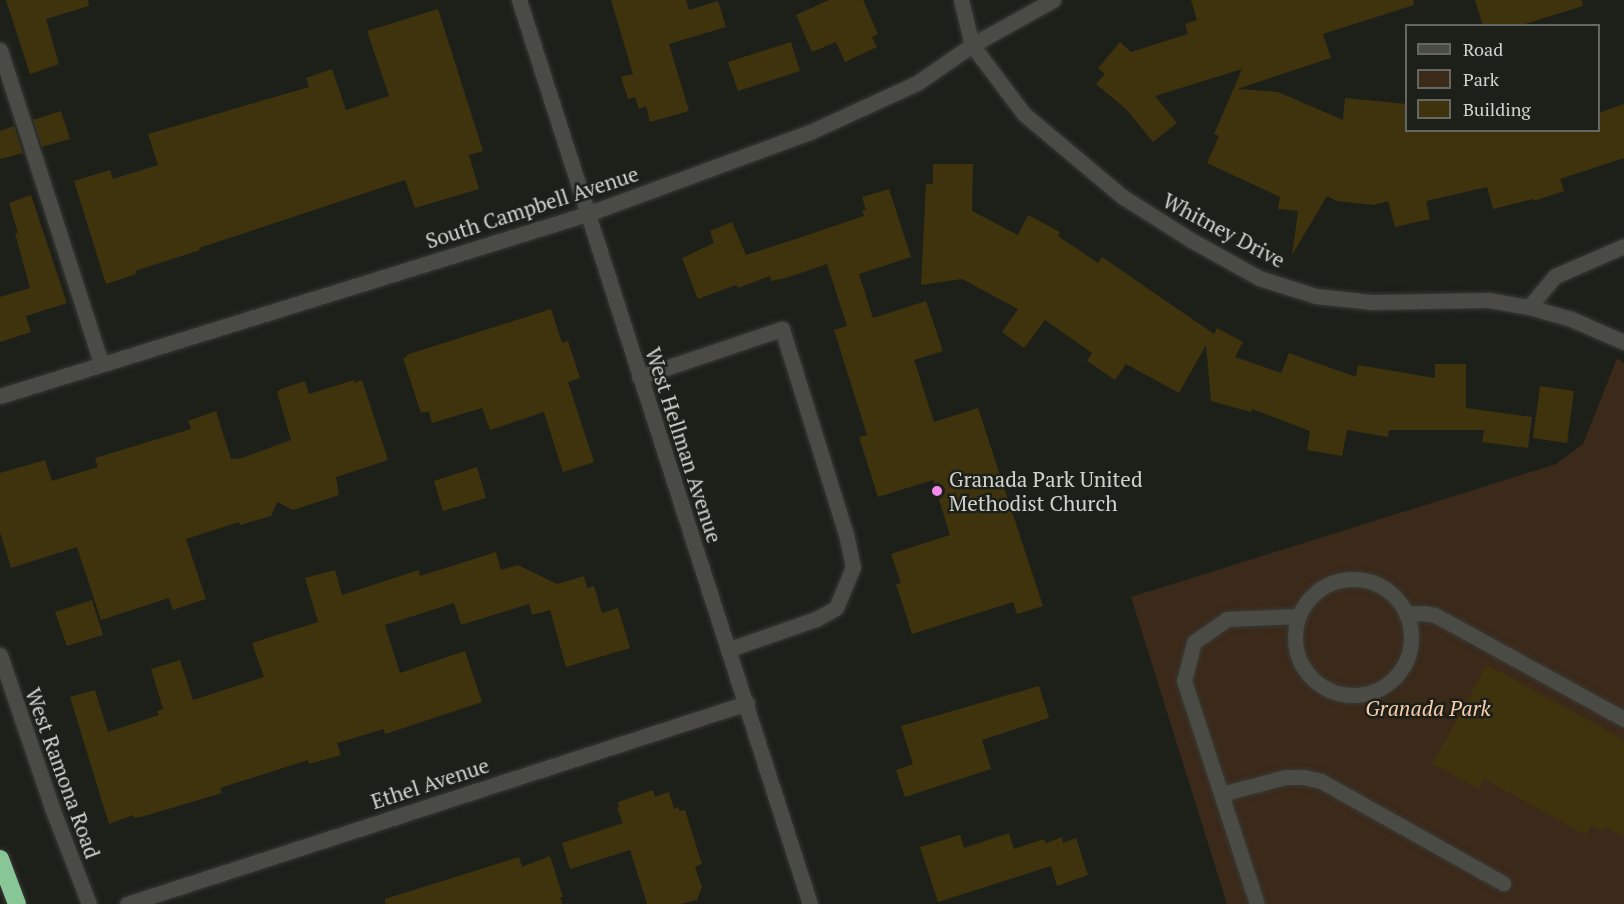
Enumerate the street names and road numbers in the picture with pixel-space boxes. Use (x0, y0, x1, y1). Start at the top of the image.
street label: South Campbell Avenue (422, 161, 642, 253)
street label: Whitney Drive (1159, 187, 1289, 273)
street label: West Hellman Avenue (640, 344, 728, 546)
street label: West Ramona Road (20, 684, 106, 862)
street label: Ethel Avenue (368, 752, 492, 814)

